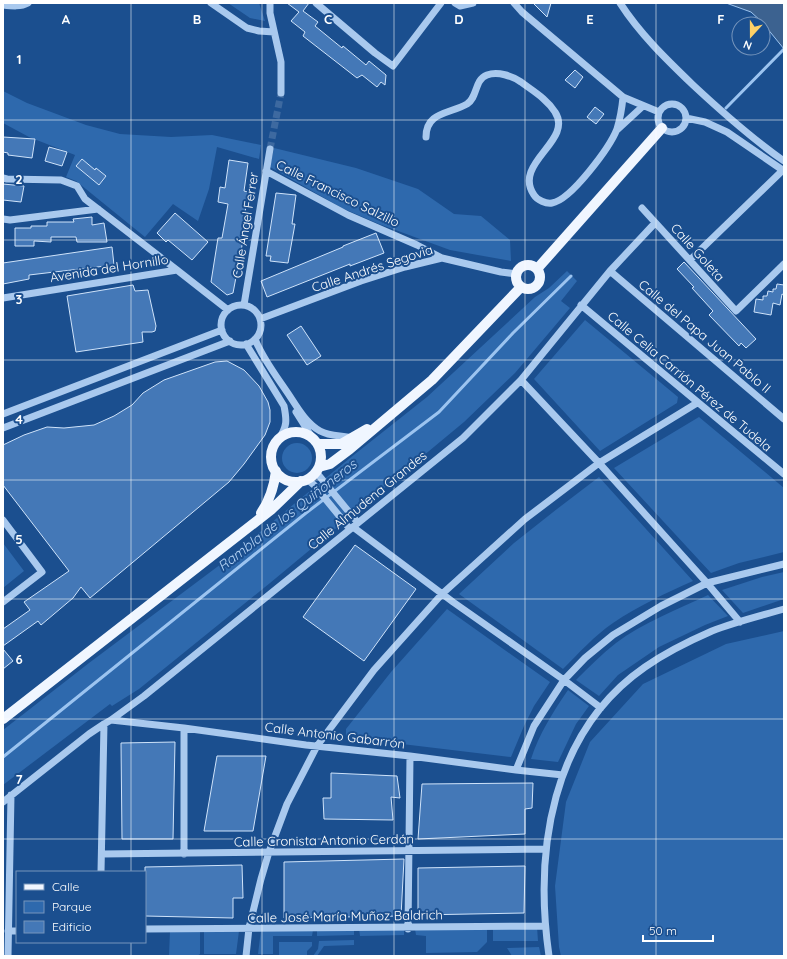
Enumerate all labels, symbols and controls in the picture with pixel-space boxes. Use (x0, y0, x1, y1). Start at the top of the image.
text: A (62, 11, 71, 27)
text: B (193, 11, 201, 27)
text: C (324, 11, 332, 27)
text: D (454, 11, 464, 27)
text: E (586, 11, 594, 27)
text: F (717, 11, 725, 27)
north arrow (731, 16, 771, 56)
text: N (741, 37, 754, 53)
text: 1 (16, 51, 22, 67)
street label: Calle Francisco Salzillo (274, 156, 402, 230)
text: 2 (15, 171, 23, 187)
street label: Calle Ángel Ferrer (229, 171, 261, 279)
street label: Calle Goleta (668, 220, 728, 284)
street label: Calle Andrés Segovia (309, 241, 435, 295)
street label: Avenida del Hornillo (49, 251, 170, 285)
street label: Calle del Papa Juan Pablo II (636, 276, 774, 396)
text: 3 (16, 291, 23, 307)
street label: Calle Celia Carrión Pérez de Tudela (605, 308, 775, 454)
text: 4 (15, 411, 23, 427)
street label: Calle Almudena Grandes (304, 447, 430, 553)
water label: Rambla de los Quiñoneros (214, 454, 361, 575)
text: 5 (15, 531, 23, 547)
text: 6 (15, 651, 23, 667)
street label: Calle Antonio Gabarrón (264, 718, 406, 752)
text: 7 (15, 771, 23, 787)
street label: Calle Cronista Antonio Cerdán (234, 830, 414, 850)
legend (16, 871, 146, 943)
text: Calle (52, 879, 80, 894)
text: Parque (52, 899, 92, 914)
street label: Calle José María Muñoz Baldrich (247, 906, 443, 926)
scale bar (643, 917, 713, 943)
text: Edificio (52, 919, 92, 934)
text: 50 m (649, 923, 677, 938)

